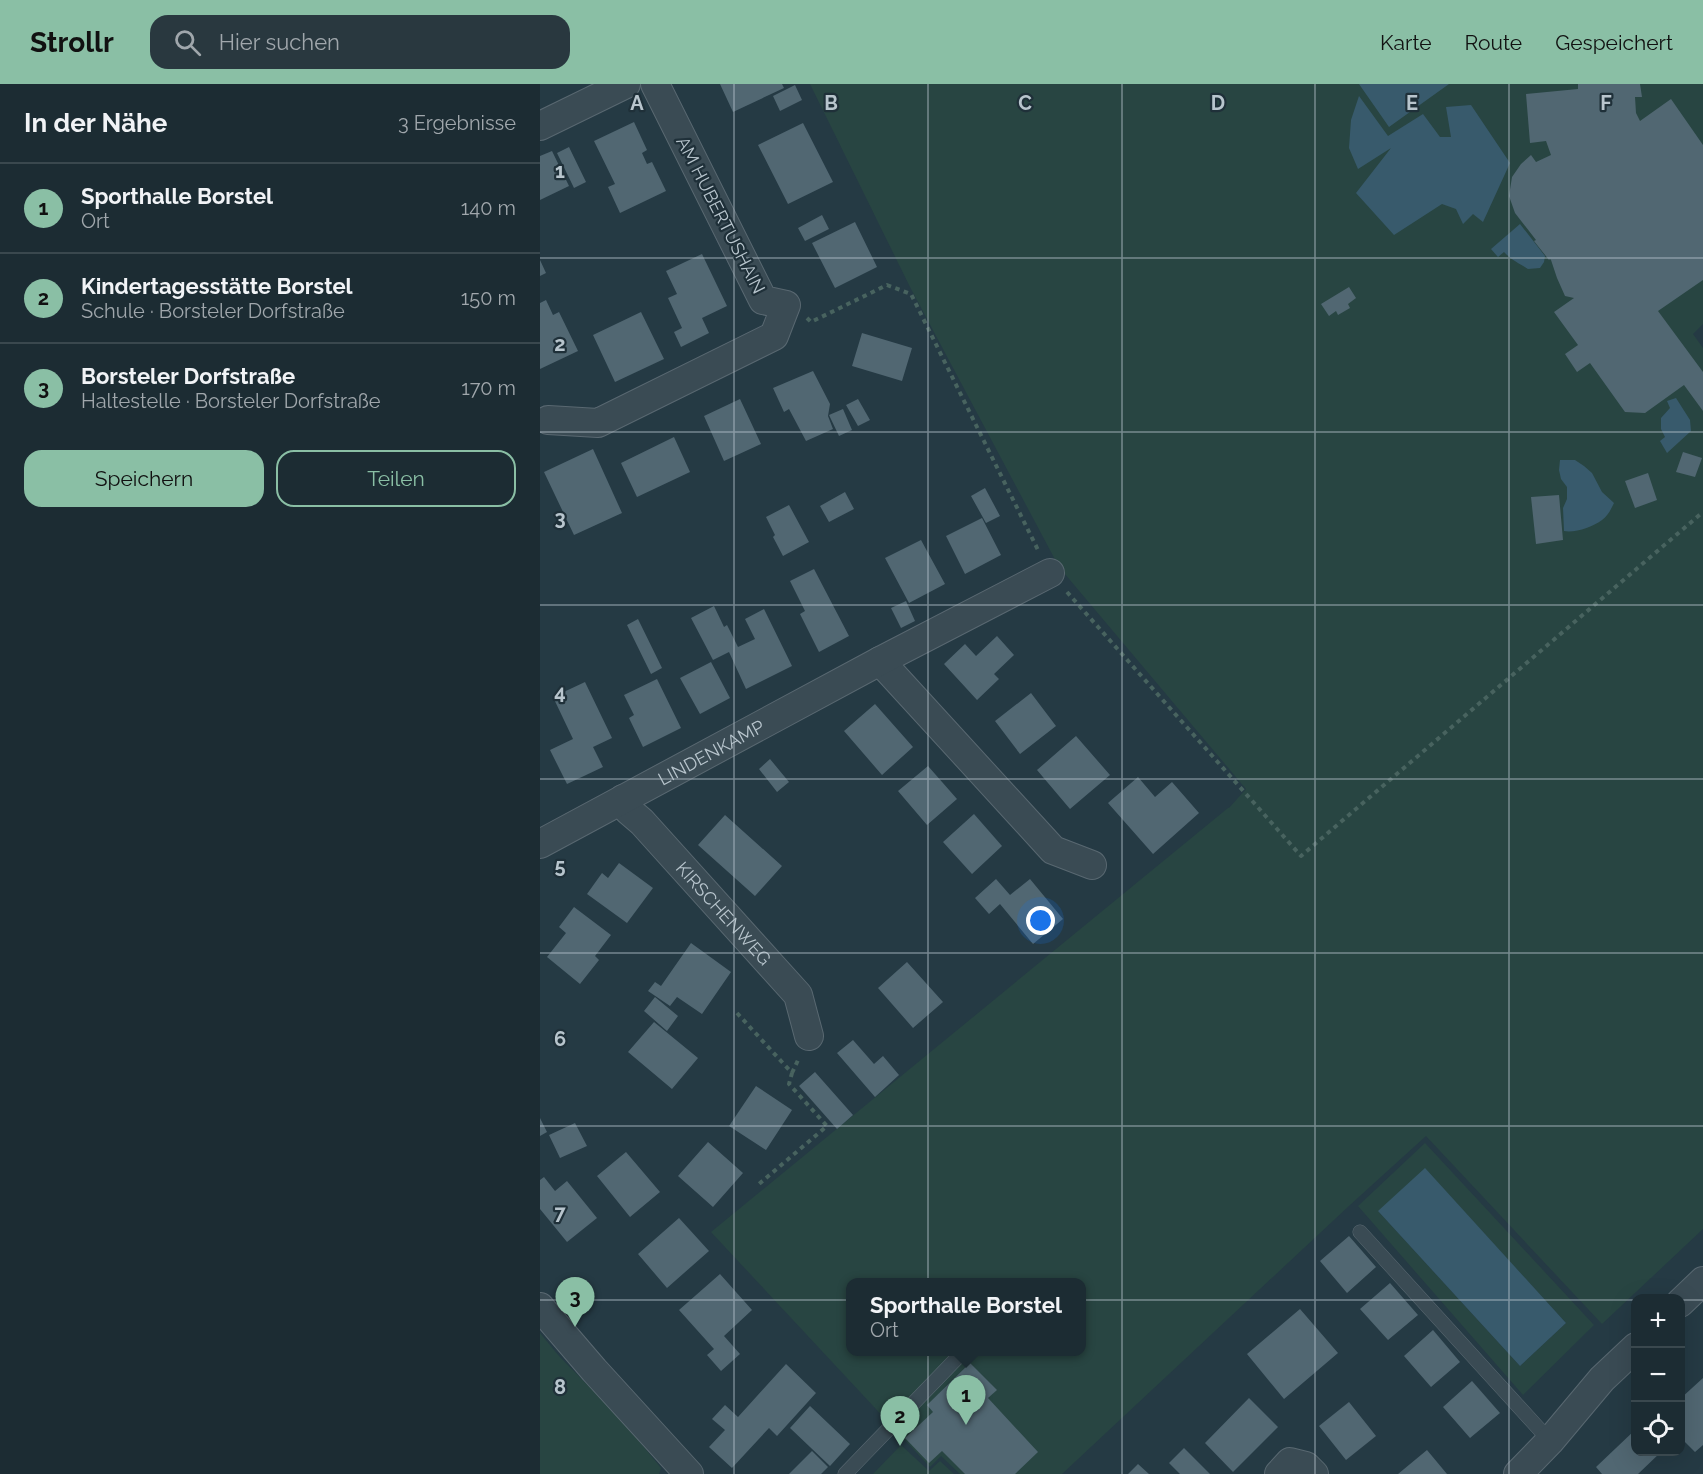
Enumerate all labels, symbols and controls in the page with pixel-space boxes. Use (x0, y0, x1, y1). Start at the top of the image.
search box (150, 15, 570, 69)
text: Strollr (30, 26, 114, 59)
icon: search (171, 26, 204, 59)
text: Hier suchen (219, 29, 340, 55)
text: Karte (1380, 30, 1432, 55)
text: Route (1465, 30, 1522, 55)
text: Gespeichert (1555, 30, 1673, 55)
text: A (630, 91, 644, 115)
text: B (824, 91, 838, 115)
text: C (1018, 91, 1032, 115)
text: D (1211, 91, 1225, 115)
text: E (1406, 91, 1418, 115)
text: F (1600, 91, 1612, 115)
text: In der Nähe (24, 108, 167, 138)
text: 3 Ergebnisse (398, 111, 516, 135)
street label: AM HUBERTUSHAIN (672, 133, 770, 297)
text: 1 (555, 159, 565, 183)
text: Sporthalle Borstel (81, 183, 273, 209)
text: 1 (39, 196, 48, 220)
text: 140 m (461, 196, 516, 220)
text: Ort (81, 209, 110, 233)
text: Kindertagesstätte Borstel (81, 273, 353, 299)
text: 2 (38, 286, 49, 310)
text: 150 m (461, 286, 516, 310)
text: Schule · Borsteler Dorfstraße (81, 299, 345, 323)
text: 2 (554, 332, 566, 356)
text: Borsteler Dorfstraße (81, 363, 295, 389)
text: 3 (38, 376, 49, 400)
text: 170 m (461, 376, 516, 400)
text: Haltestelle · Borsteler Dorfstraße (81, 389, 381, 413)
button: Speichern (24, 450, 264, 507)
button: Teilen (276, 450, 516, 507)
text: 3 (554, 506, 566, 530)
text: 4 (554, 680, 566, 704)
street label: LINDENKAMP (654, 715, 767, 789)
text: 5 (554, 854, 566, 878)
street label: KIRSCHENWEG (672, 857, 776, 969)
your location (1026, 906, 1055, 935)
text: 6 (554, 1027, 566, 1051)
text: 7 (554, 1201, 566, 1225)
pin: 3 (555, 1278, 594, 1327)
popup (846, 1278, 1086, 1356)
text: Sporthalle Borstel (870, 1292, 1062, 1318)
map controls (1631, 1294, 1685, 1456)
button: + (1631, 1294, 1685, 1348)
text: Ort (870, 1318, 899, 1342)
button: − (1631, 1348, 1685, 1402)
text: 8 (554, 1375, 566, 1399)
pin: 1 (946, 1376, 986, 1425)
pin: 2 (880, 1396, 920, 1446)
button: locate (1631, 1402, 1685, 1456)

